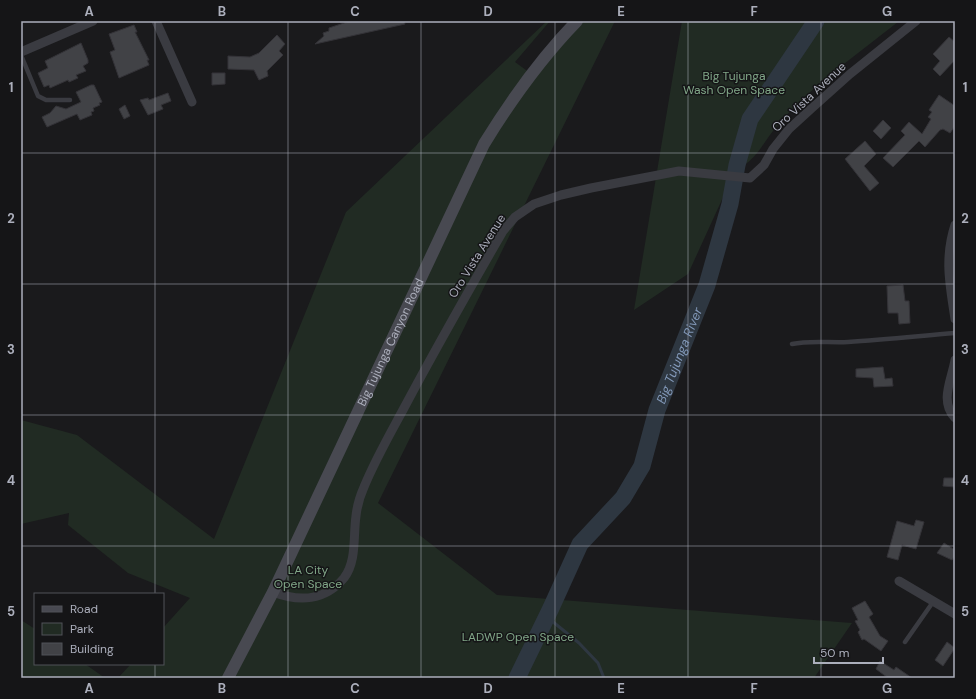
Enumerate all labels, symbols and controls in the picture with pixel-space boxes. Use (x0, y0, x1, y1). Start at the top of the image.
text: A (84, 3, 94, 20)
text: B (218, 3, 226, 20)
text: C (350, 3, 360, 20)
text: D (483, 3, 493, 20)
text: E (617, 3, 625, 20)
text: F (750, 3, 758, 20)
text: G (882, 3, 892, 20)
street label: Oro Vista Avenue (769, 58, 850, 135)
park label: Big Tujunga Wash Open Space (683, 68, 785, 98)
text: 1 (9, 79, 13, 96)
text: 1 (963, 79, 967, 96)
text: 2 (7, 210, 15, 227)
text: 2 (961, 210, 969, 227)
street label: Oro Vista Avenue (445, 211, 509, 301)
street label: Big Tujunga Canyon Road (354, 276, 428, 409)
water label: Big Tujunga River (652, 304, 706, 406)
text: 3 (7, 341, 15, 358)
text: 3 (961, 341, 969, 358)
text: 4 (7, 472, 15, 489)
text: 4 (961, 472, 969, 489)
park label: LA City Open Space (274, 562, 342, 592)
legend (34, 593, 164, 665)
text: Road (70, 601, 98, 617)
text: 5 (7, 603, 15, 620)
text: 5 (961, 603, 969, 620)
text: Park (70, 621, 94, 637)
park label: LADWP Open Space (462, 629, 574, 645)
scale bar (814, 639, 883, 665)
text: Building (70, 641, 114, 657)
text: 50 m (820, 645, 849, 661)
text: A (84, 680, 94, 697)
text: B (218, 680, 226, 697)
text: C (350, 680, 360, 697)
text: D (483, 680, 493, 697)
text: E (617, 680, 625, 697)
text: F (750, 680, 758, 697)
text: G (882, 680, 892, 697)

